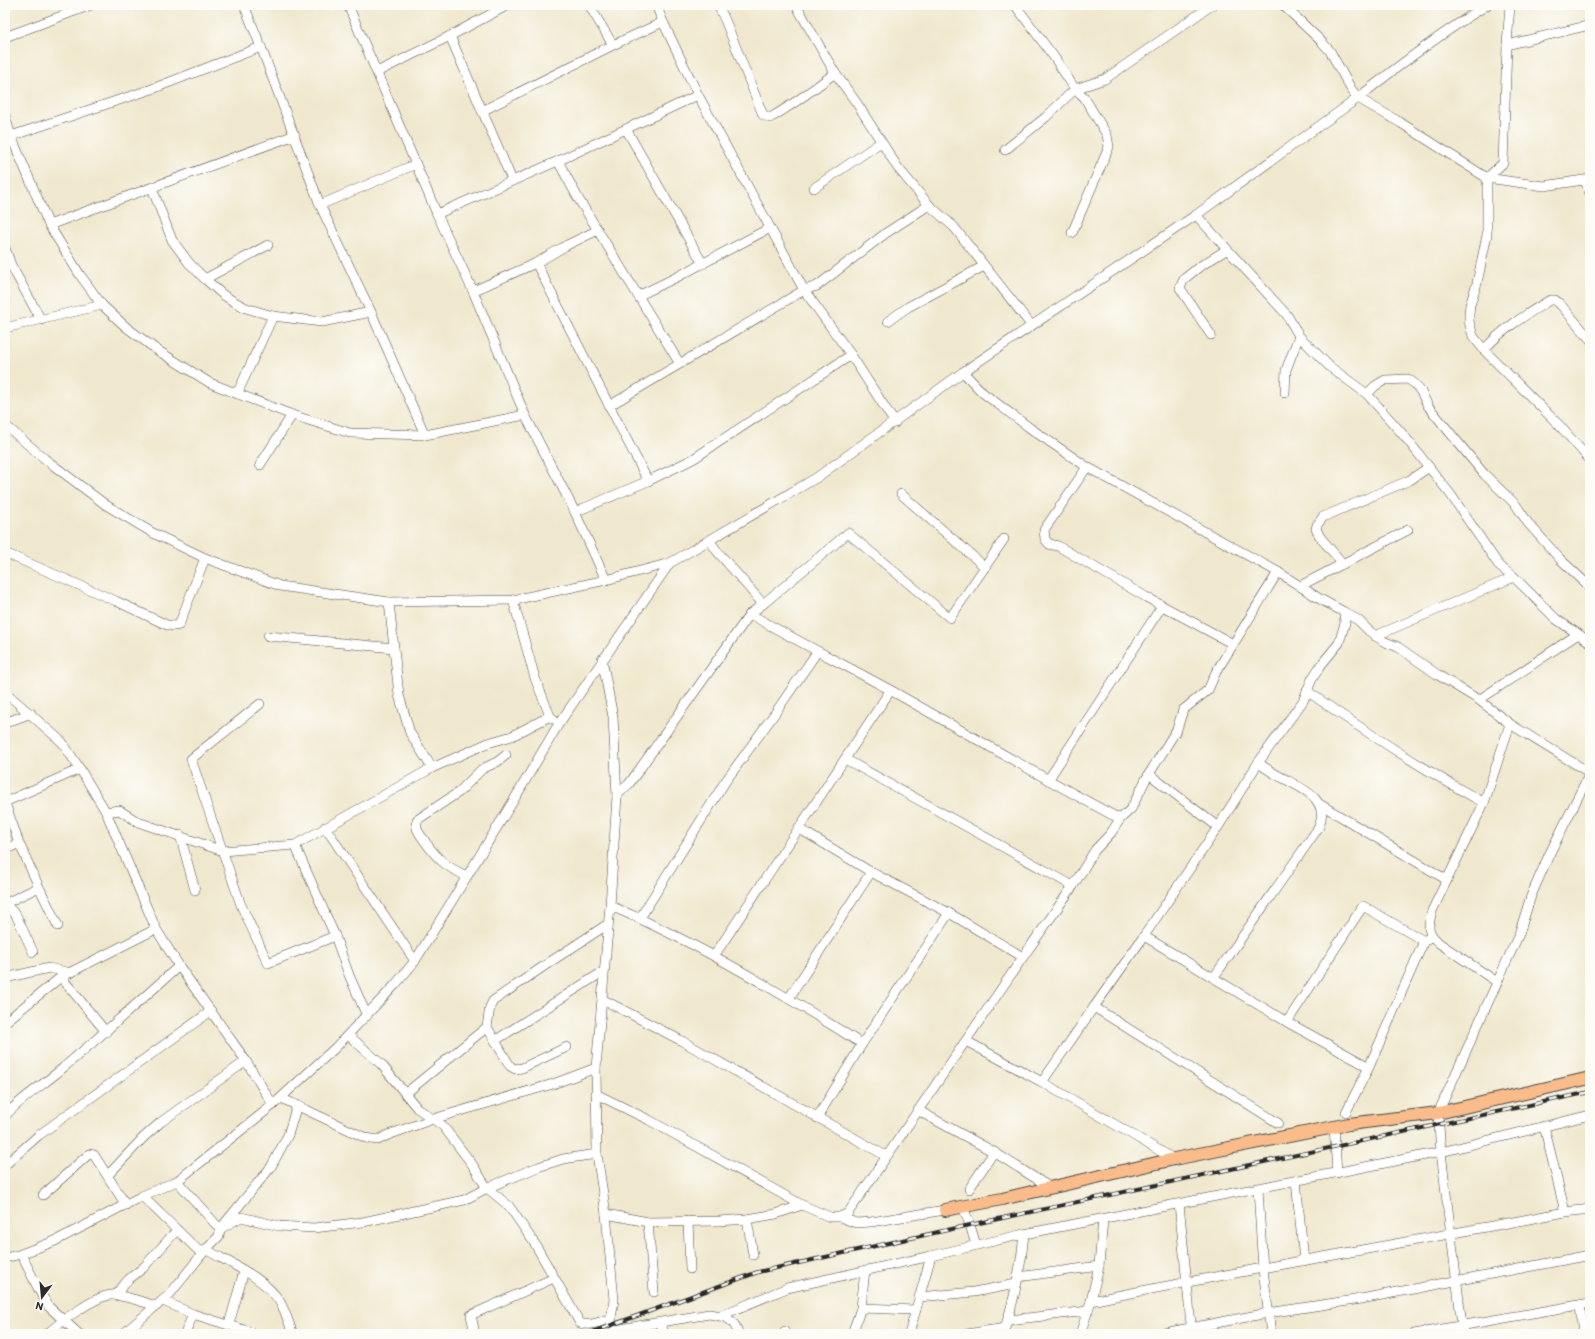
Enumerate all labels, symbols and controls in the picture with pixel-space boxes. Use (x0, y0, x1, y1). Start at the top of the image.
north arrow (22, 1277, 62, 1317)
text: N (34, 1299, 45, 1313)

